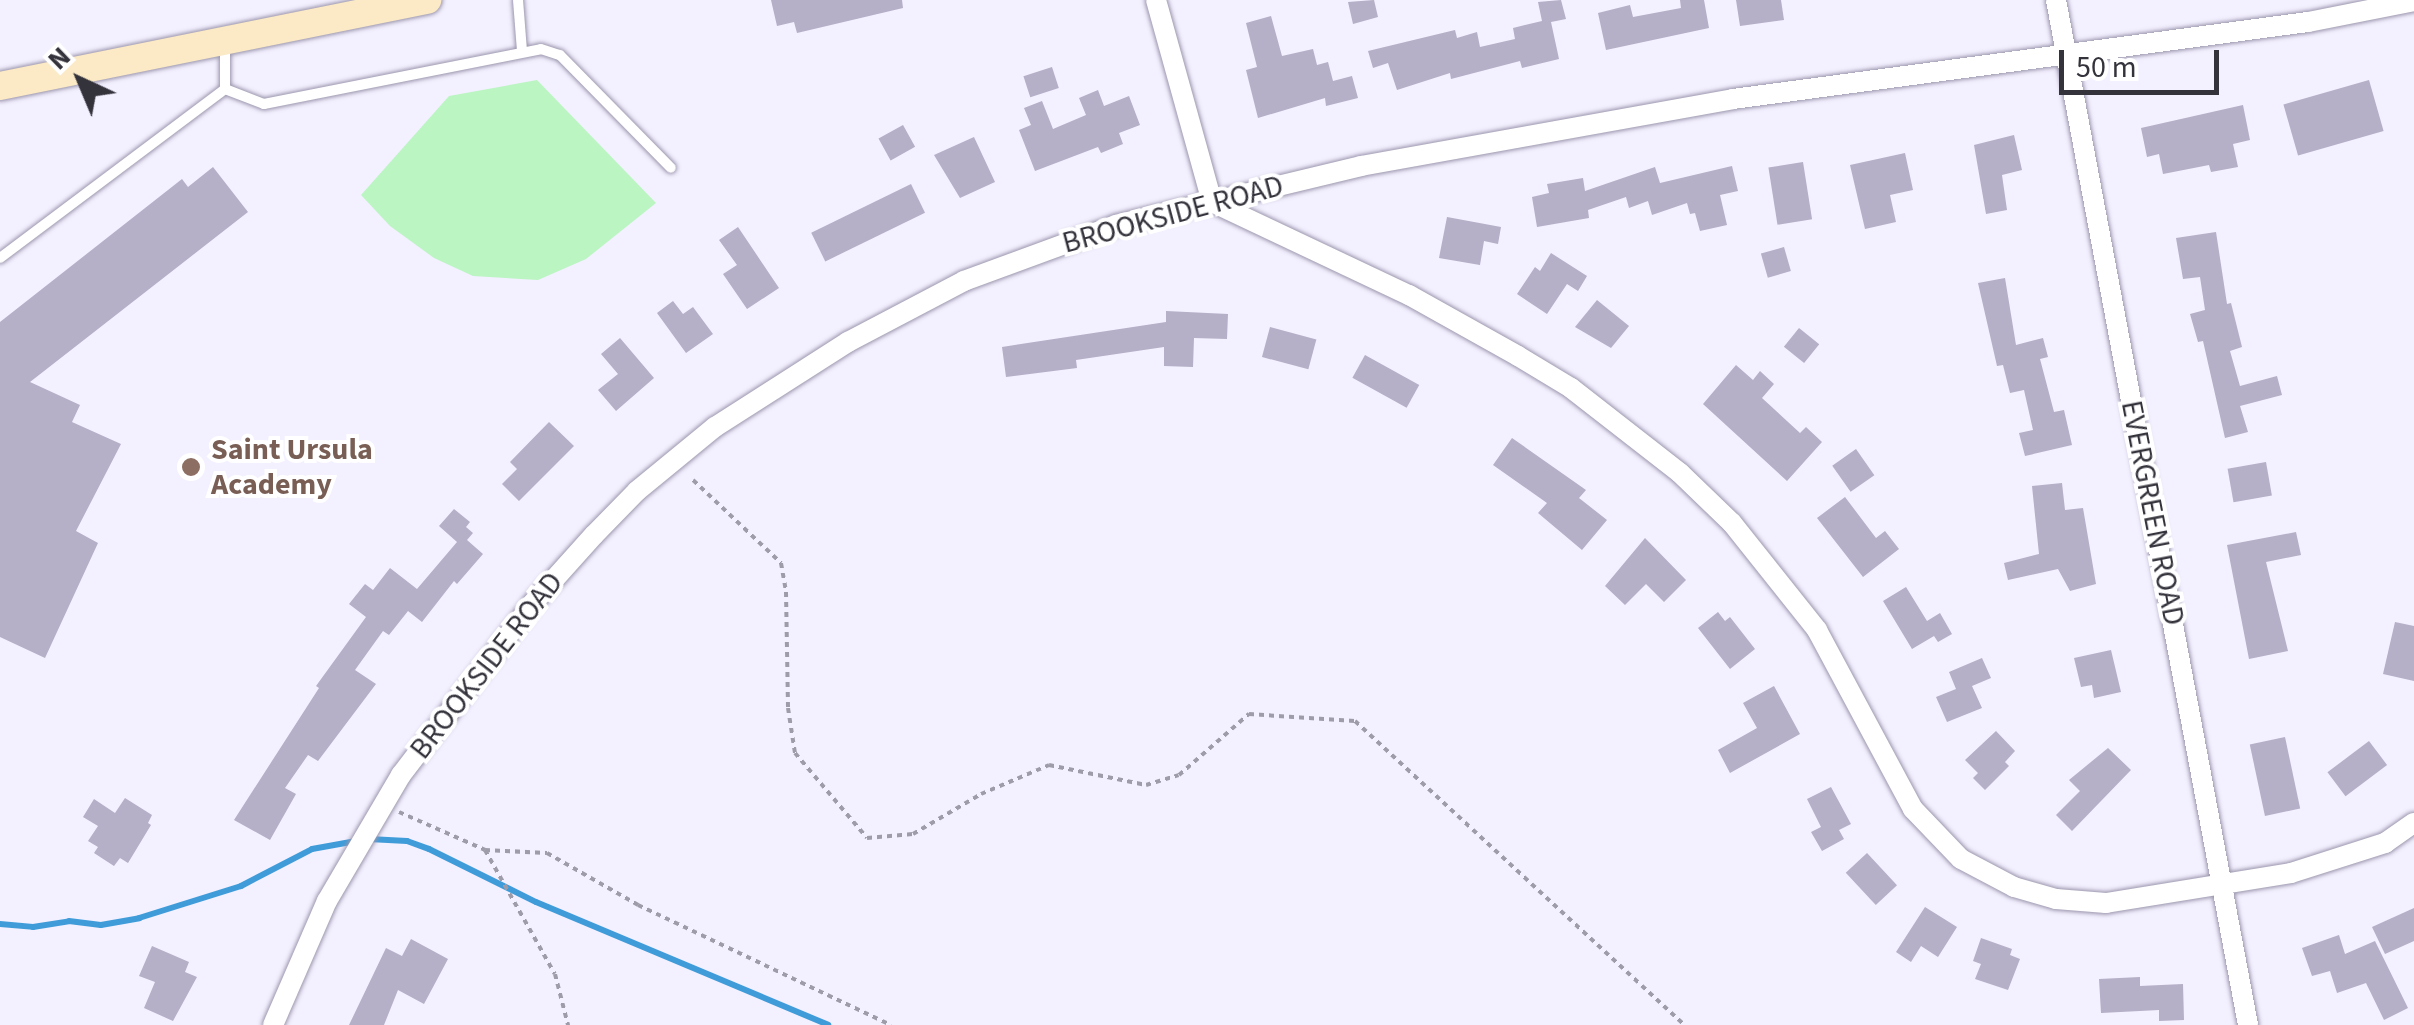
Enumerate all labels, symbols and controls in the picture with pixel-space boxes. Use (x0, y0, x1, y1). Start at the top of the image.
north arrow (30, 30, 130, 130)
scale bar (2064, 30, 2224, 92)
text: N (39, 38, 80, 79)
text: 50 m (2076, 46, 2137, 89)
street label: BROOKSIDE ROAD (1059, 168, 1287, 262)
street label: EVERGREEN ROAD (2113, 398, 2191, 628)
place label: Saint Ursula Academy (211, 432, 373, 502)
marker: Saint Ursula Academy (180, 456, 202, 478)
street label: BROOKSIDE ROAD (403, 565, 571, 767)

